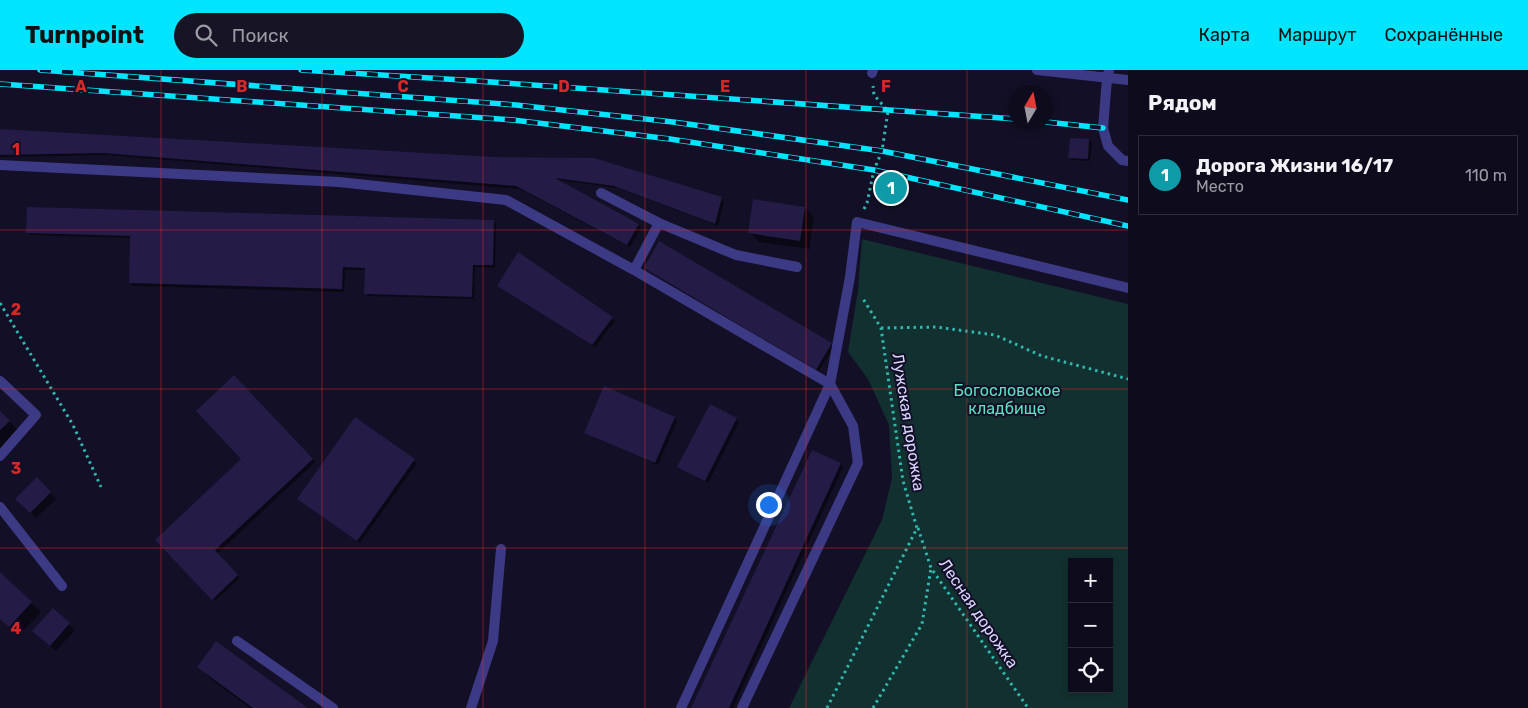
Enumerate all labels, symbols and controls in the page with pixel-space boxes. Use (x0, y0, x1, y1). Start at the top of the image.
search box (174, 13, 524, 58)
text: Turnpoint (25, 21, 144, 49)
icon: search (192, 21, 220, 49)
text: Поиск (232, 24, 289, 47)
text: Карта (1199, 24, 1250, 46)
text: Маршрут (1278, 24, 1357, 46)
text: Сохранённые (1385, 24, 1503, 46)
text: A (75, 77, 87, 96)
text: B (236, 77, 248, 96)
text: C (397, 77, 409, 96)
text: D (558, 77, 570, 96)
text: E (720, 77, 730, 96)
text: F (881, 77, 891, 96)
north arrow (1008, 85, 1053, 130)
text: Рядом (1148, 90, 1217, 115)
text: 1 (12, 140, 20, 159)
text: Дорога Жизни 16/17 (1196, 154, 1393, 177)
text: 1 (1161, 166, 1169, 185)
text: 110 m (1465, 166, 1507, 185)
pin: 1 (875, 169, 907, 207)
text: Место (1196, 177, 1244, 196)
text: 2 (11, 300, 21, 319)
street label: Лужская дорожка (888, 352, 929, 492)
park label: Богословское кладбище (954, 381, 1060, 418)
text: 3 (11, 459, 21, 478)
your location (756, 492, 782, 518)
street label: Лесная дорожка (935, 555, 1022, 672)
map controls (1068, 558, 1113, 693)
button: + (1068, 558, 1113, 603)
button: − (1068, 603, 1113, 648)
text: 4 (11, 619, 22, 638)
button: locate (1068, 648, 1113, 693)

